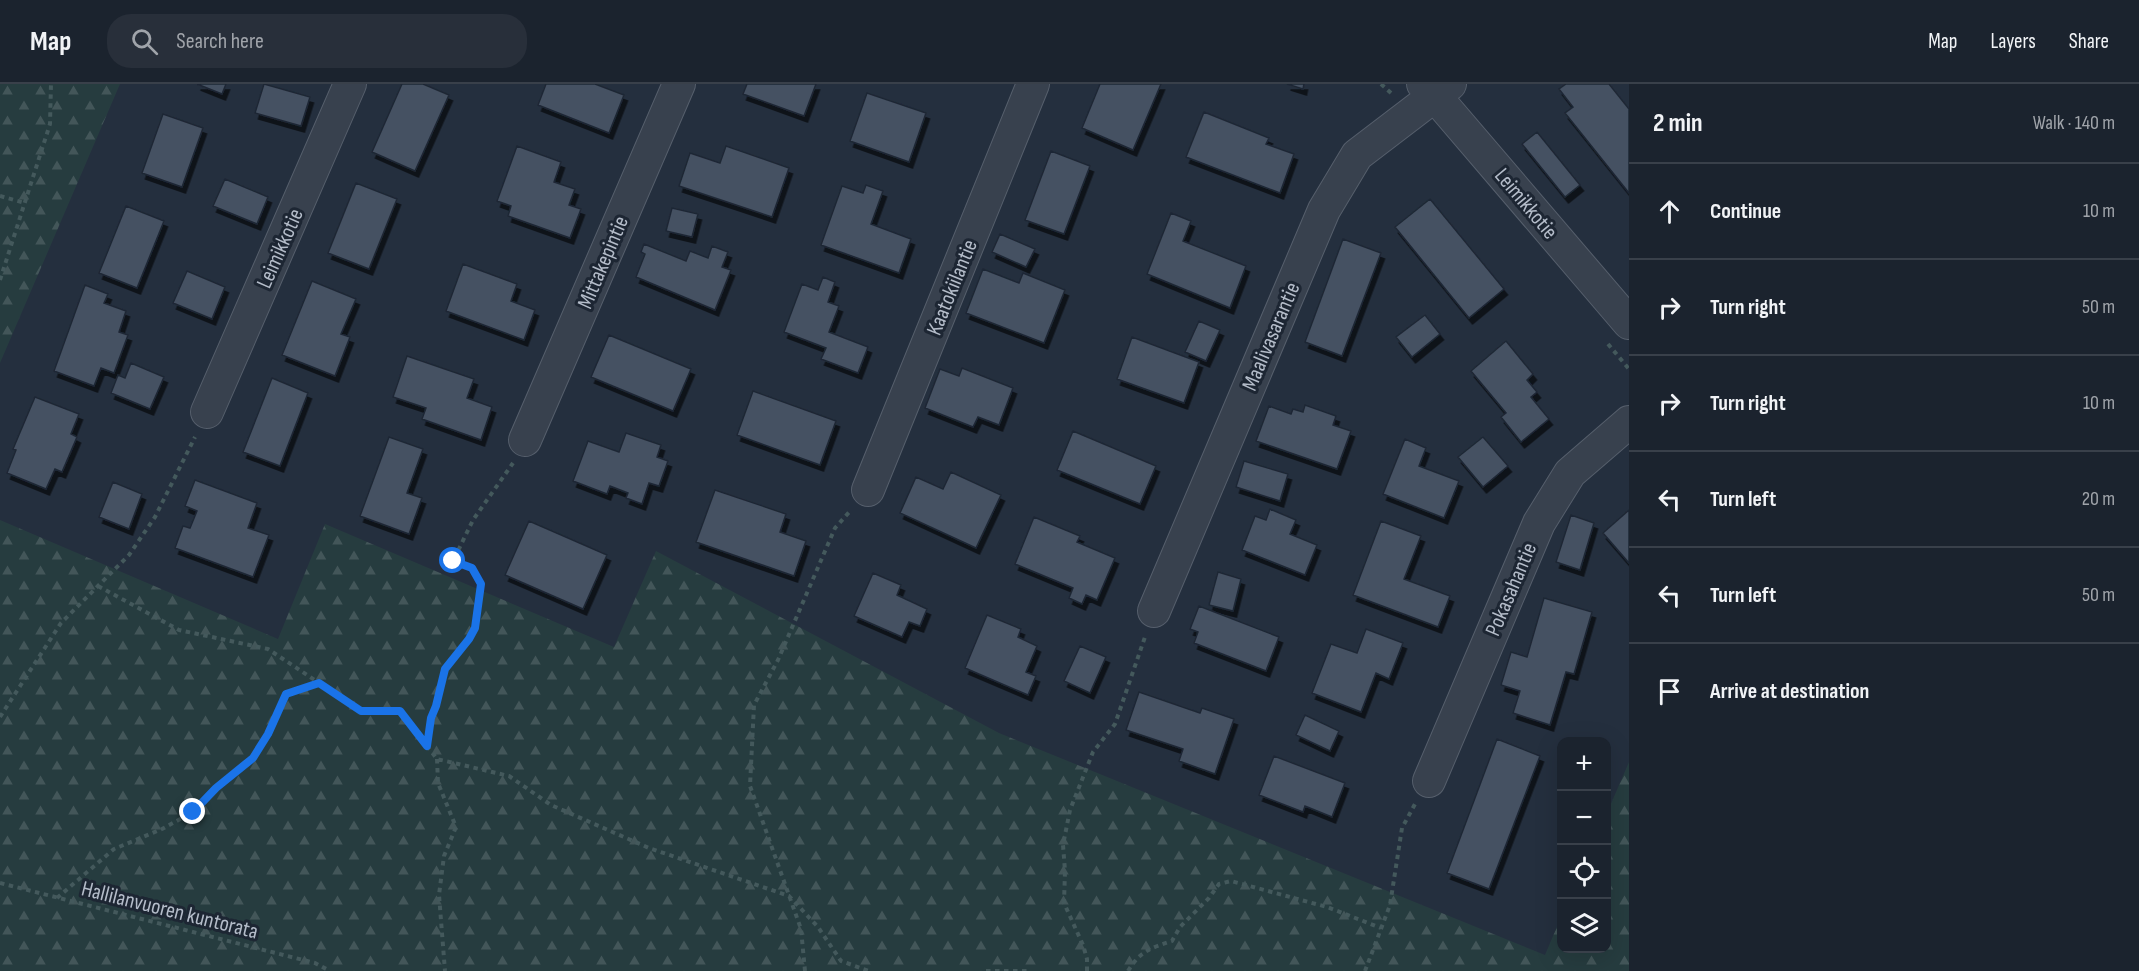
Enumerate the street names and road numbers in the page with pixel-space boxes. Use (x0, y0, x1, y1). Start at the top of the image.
street label: Leimikkotie (1488, 163, 1563, 245)
street label: Leimikkotie (251, 205, 310, 293)
street label: Mittakepintie (572, 212, 635, 313)
street label: Kaatokiilantie (921, 236, 984, 339)
street label: Maalivasarantie (1236, 278, 1306, 395)
street label: Pokasahantie (1480, 539, 1543, 640)
street label: Hallilanvuoren kuntorata (78, 875, 261, 945)

